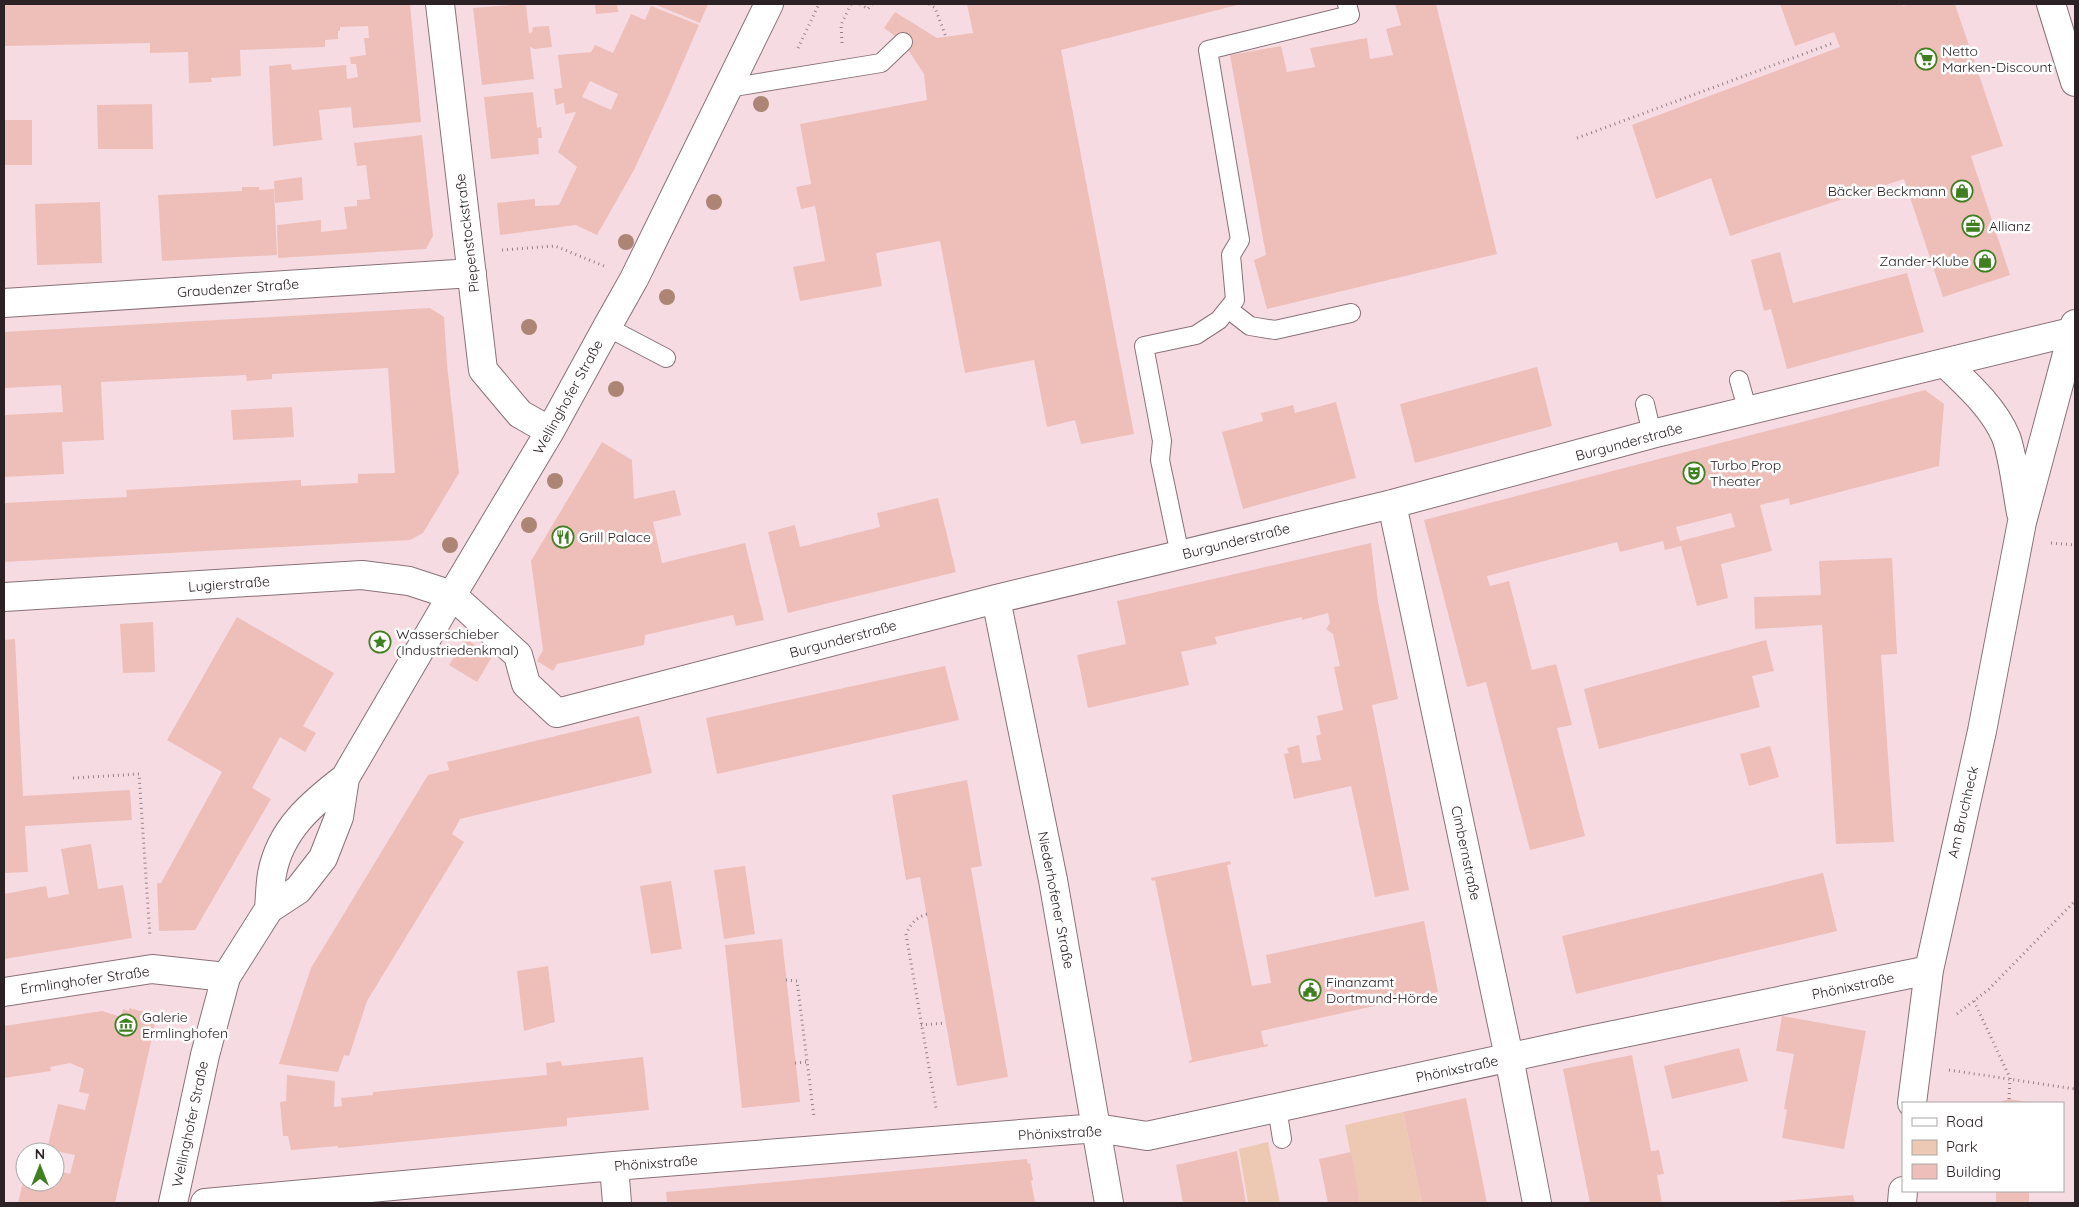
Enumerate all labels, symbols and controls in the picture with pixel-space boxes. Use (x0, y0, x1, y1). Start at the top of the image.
place label: Netto Marken-Discount (1942, 42, 2052, 76)
supermarket icon: Netto Marken-Discount (1914, 47, 1938, 71)
street label: Piepenstockstraße (451, 173, 483, 293)
shop icon: Bäcker Beckmann (1950, 179, 1974, 203)
place label: Bäcker Beckmann (1828, 182, 1946, 200)
office icon: Allianz (1961, 214, 1985, 238)
place label: Allianz (1989, 217, 2031, 235)
shop icon: Zander-Klube (1973, 249, 1997, 273)
place label: Zander-Klube (1879, 252, 1969, 270)
street label: Graudenzer Straße (176, 275, 300, 301)
street label: Wellinghofer Straße (529, 336, 607, 457)
street label: Burgunderstraße (1573, 419, 1685, 465)
place label: Turbo Prop Theater (1710, 456, 1781, 490)
theatre icon: Turbo Prop Theater (1682, 461, 1706, 485)
street label: Burgunderstraße (1180, 519, 1292, 563)
restaurant icon: Grill Palace (551, 525, 575, 549)
place label: Grill Palace (579, 528, 651, 546)
street label: Lugierstraße (188, 572, 270, 596)
street label: Burgunderstraße (787, 616, 899, 662)
place label: Wasserschieber (Industriedenkmal) (396, 625, 519, 659)
place icon: Wasserschieber (Industriedenkmal) (368, 630, 392, 654)
street label: Am Bruchheck (1944, 764, 1982, 860)
street label: Cimbernstraße (1447, 804, 1485, 902)
street label: Niederhofener Straße (1034, 830, 1078, 970)
street label: Ermlinghofer Straße (19, 962, 151, 998)
street label: Phönixstraße (1810, 968, 1896, 1004)
place label: Finanzamt Dortmund-Hörde (1326, 973, 1438, 1007)
public building icon: Finanzamt Dortmund-Hörde (1298, 978, 1322, 1002)
place label: Galerie Ermlinghofen (142, 1008, 228, 1042)
museum icon: Galerie Ermlinghofen (114, 1013, 138, 1037)
street label: Phönixstraße (1414, 1051, 1500, 1087)
street label: Wellinghofer Straße (168, 1059, 212, 1189)
legend (1902, 1102, 2064, 1192)
text: Road (1946, 1112, 1983, 1131)
street label: Phönixstraße (1018, 1122, 1102, 1144)
text: Park (1946, 1137, 1978, 1156)
north arrow (15, 1142, 65, 1192)
text: N (35, 1145, 45, 1163)
street label: Phönixstraße (613, 1151, 699, 1175)
text: Building (1946, 1162, 2001, 1181)

